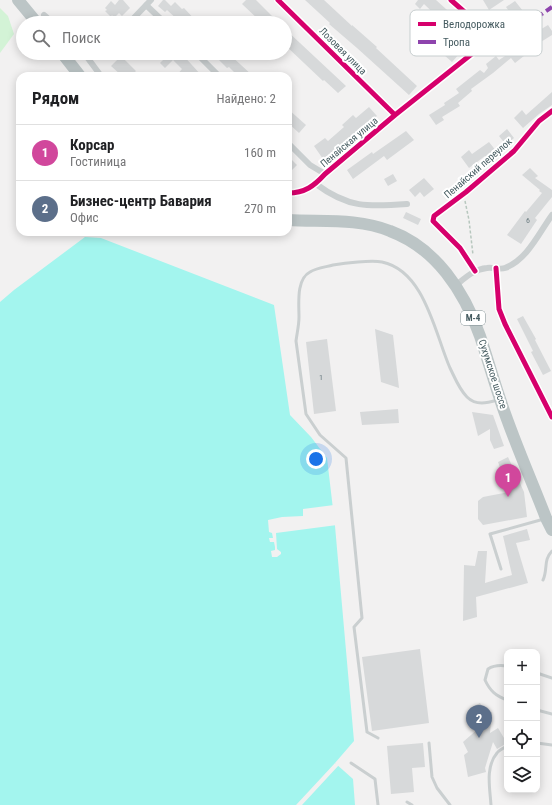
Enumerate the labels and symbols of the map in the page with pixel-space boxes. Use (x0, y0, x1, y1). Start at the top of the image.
legend (410, 10, 542, 56)
text: Велодорожка (443, 18, 505, 31)
street label: Лозовая улица (317, 25, 369, 77)
text: Тропа (443, 36, 470, 49)
street label: Пенайская улица (318, 115, 380, 169)
street label: Пенайский переулок (442, 136, 514, 200)
house number: 6 (526, 216, 530, 225)
road number: М-4 (461, 311, 485, 325)
street label: Сухумское шоссе (477, 338, 509, 410)
house number: 1 (319, 373, 323, 382)
your location (306, 449, 326, 469)
pin: 1 (495, 464, 521, 497)
pin: 2 (466, 705, 492, 738)

